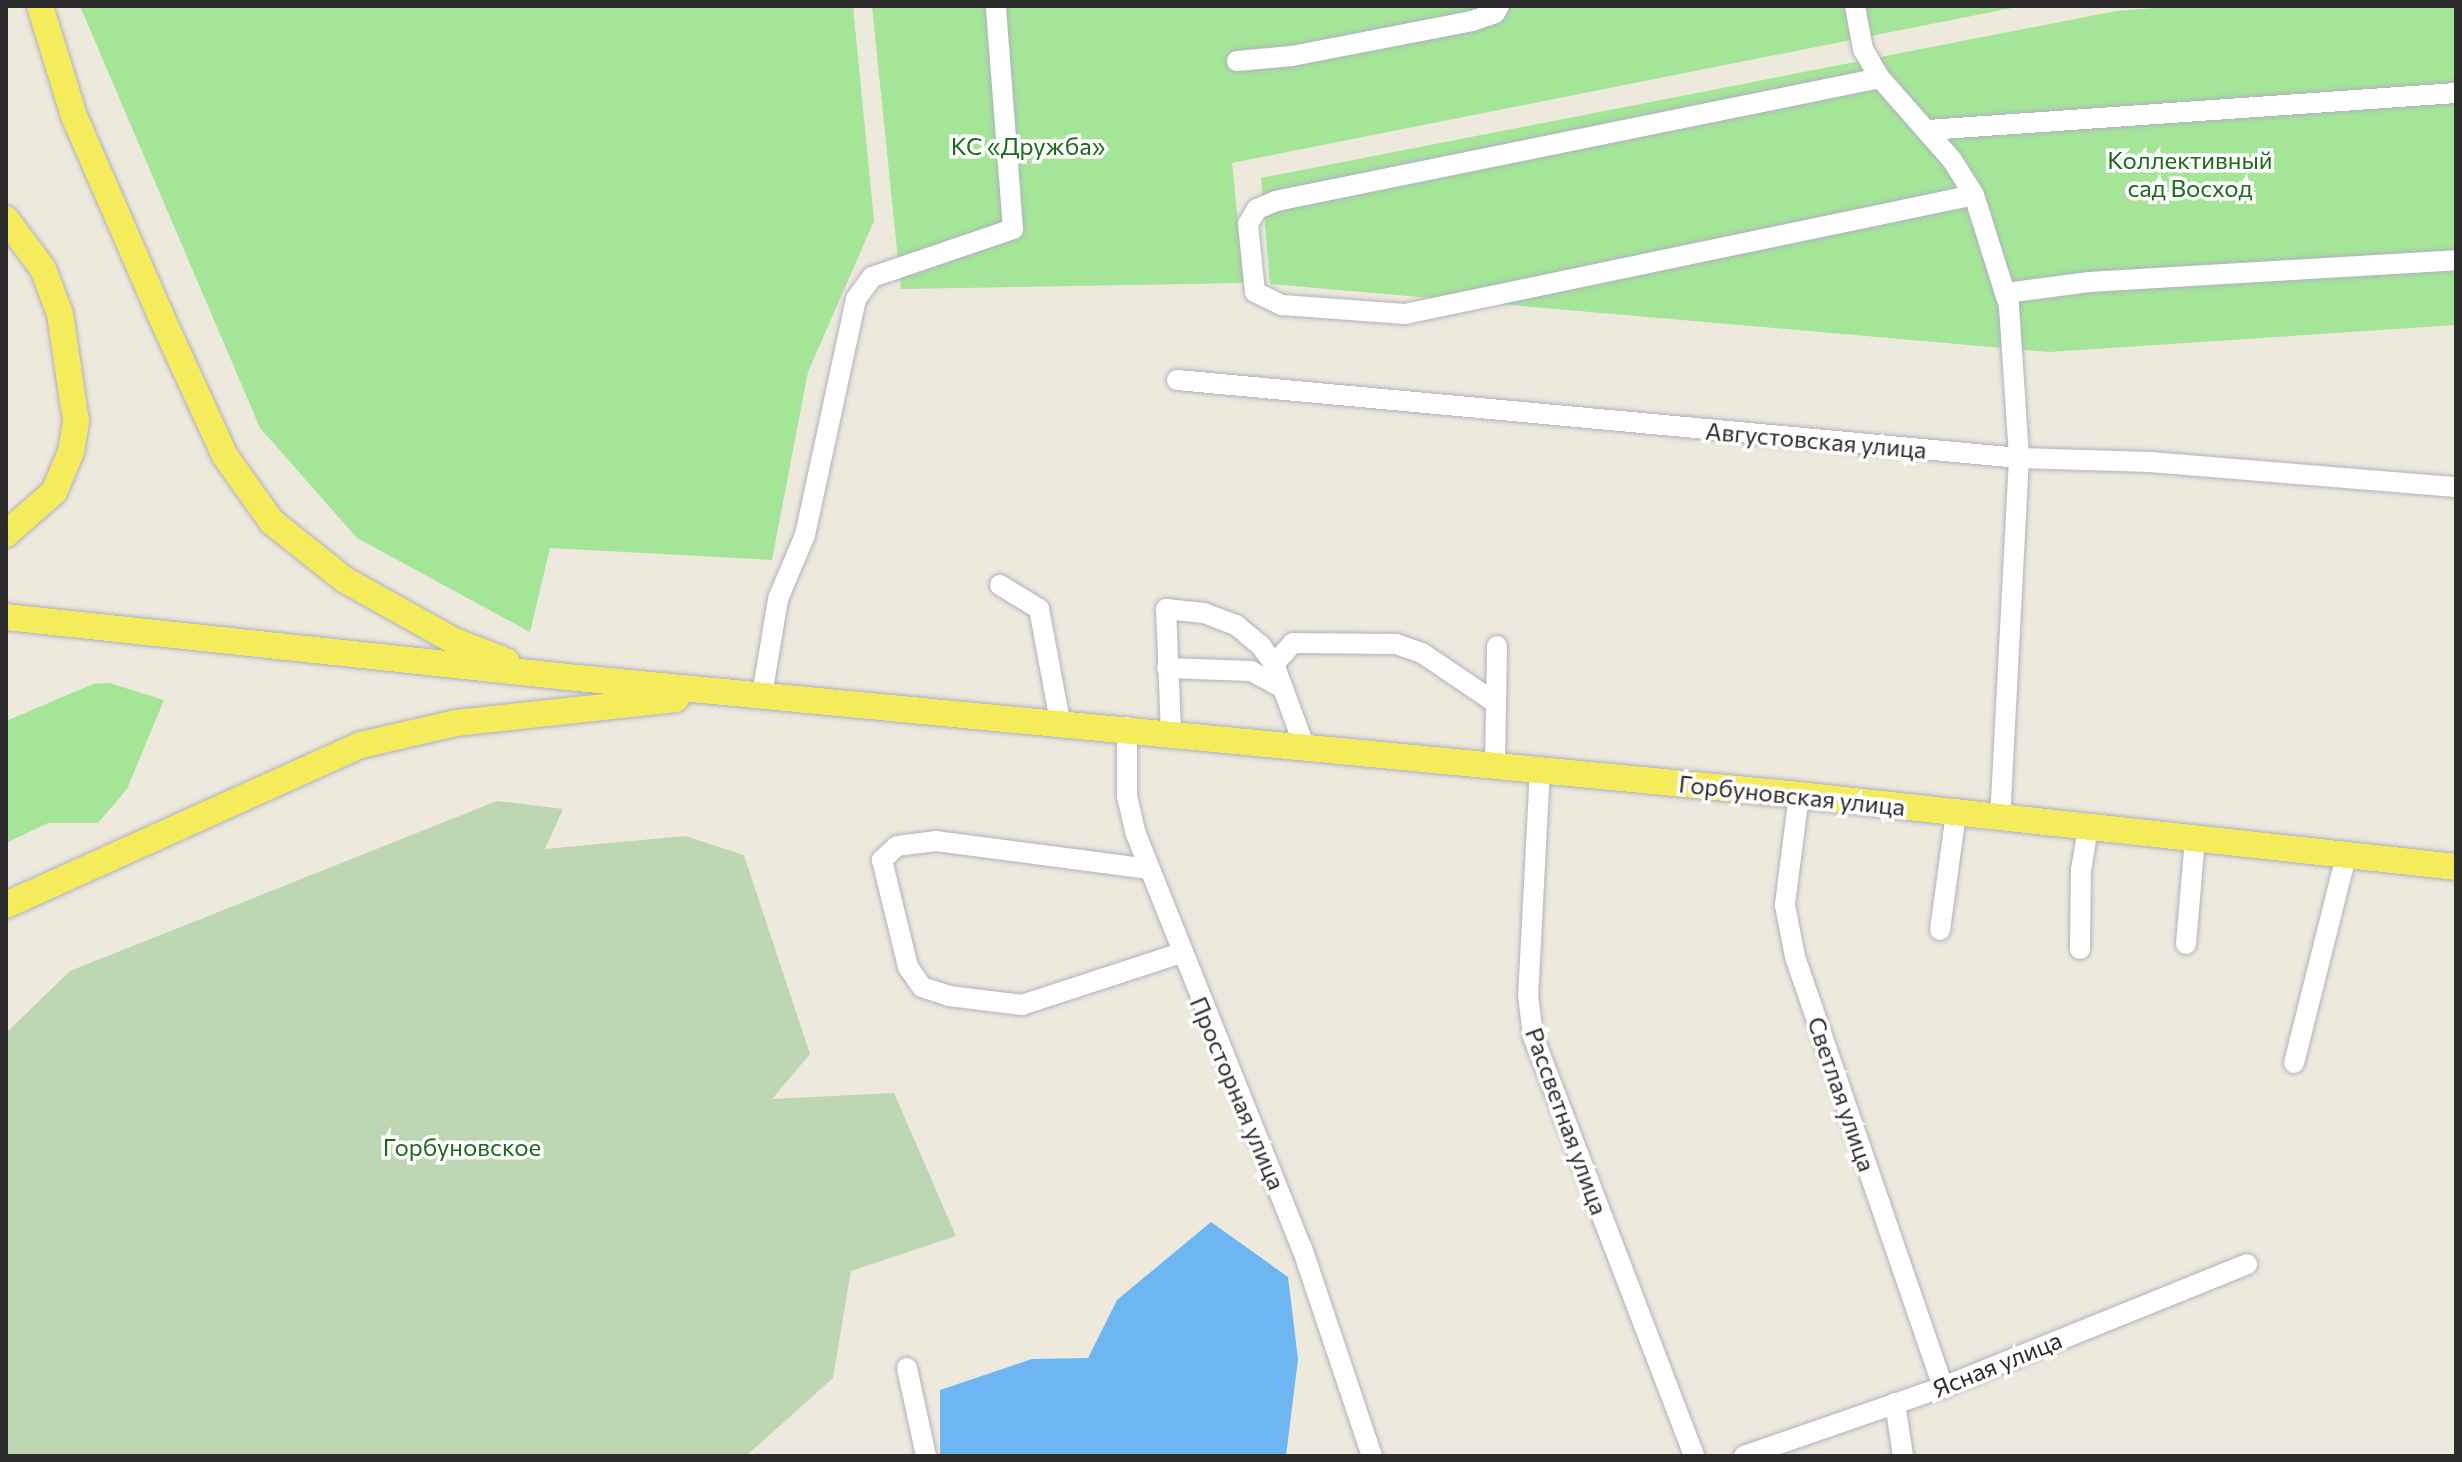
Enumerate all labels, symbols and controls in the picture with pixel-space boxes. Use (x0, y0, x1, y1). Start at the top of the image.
park label: КС «Дружба» (951, 132, 1105, 160)
park label: Коллективный сад Восход (2107, 146, 2273, 202)
street label: Августовская улица (1704, 416, 1928, 464)
street label: Горбуновская улица (1677, 769, 1907, 821)
street label: Просторная улица (1184, 992, 1292, 1194)
street label: Светлая улица (1802, 1013, 1882, 1175)
street label: Рассветная улица (1520, 1024, 1614, 1218)
park label: Горбуновское (383, 1133, 541, 1161)
street label: Ясная улица (1928, 1325, 2066, 1403)

